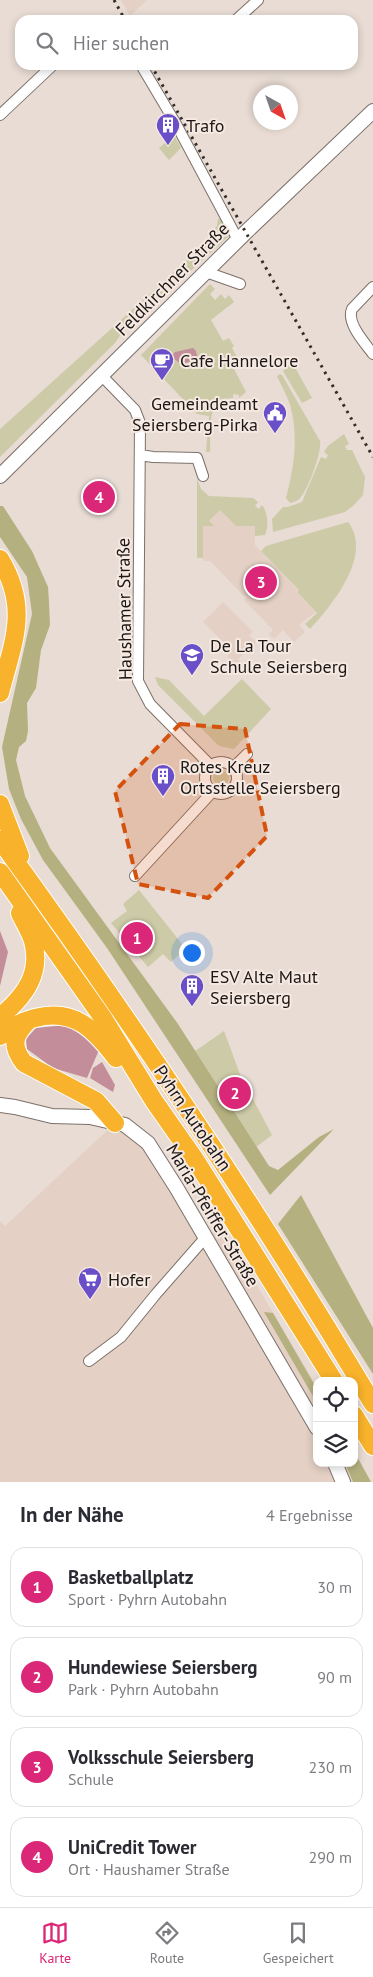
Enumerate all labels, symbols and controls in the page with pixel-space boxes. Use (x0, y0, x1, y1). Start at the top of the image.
search box (15, 15, 358, 70)
icon: search (33, 29, 61, 57)
text: Hier suchen (73, 31, 169, 55)
north arrow (253, 85, 298, 130)
building icon: Trafo (155, 112, 181, 146)
place label: Trafo (186, 114, 224, 137)
street label: Feldkirchner Straße (110, 217, 234, 341)
cafe icon: Cafe Hannelore (149, 347, 175, 381)
place label: Cafe Hannelore (180, 349, 298, 372)
place label: Gemeindeamt Seiersberg-Pirka (132, 392, 258, 436)
public building icon: Gemeindeamt Seiersberg-Pirka (262, 400, 288, 434)
pin: 4 (83, 478, 115, 516)
street label: Haushamer Straße (111, 538, 137, 680)
pin: 3 (245, 563, 277, 601)
place label: De La Tour Schule Seiersberg (210, 634, 347, 678)
school or university icon: De La Tour Schule Seiersberg (179, 642, 205, 676)
place label: Rotes Kreuz Ortsstelle Seiersberg (180, 755, 341, 799)
building icon: Rotes Kreuz Ortsstelle Seiersberg (150, 763, 176, 797)
pin: 1 (121, 919, 153, 957)
your location (179, 940, 205, 966)
place label: ESV Alte Maut Seiersberg (210, 965, 318, 1009)
building icon: ESV Alte Maut Seiersberg (179, 973, 205, 1007)
street label: Pyhrn Autobahn (149, 1061, 237, 1175)
pin: 2 (219, 1074, 251, 1112)
street label: Maria-Pfeiffer-Straße (161, 1139, 265, 1291)
supermarket icon: Hofer (77, 1266, 103, 1300)
place label: Hofer (108, 1268, 150, 1291)
map controls (313, 1377, 358, 1467)
button: locate (313, 1377, 358, 1422)
button: layers (313, 1422, 358, 1467)
text: In der Nähe (20, 1501, 124, 1528)
text: 4 Ergebnisse (266, 1505, 353, 1525)
text: Basketballplatz (68, 1565, 193, 1589)
text: 1 (32, 1577, 42, 1597)
text: 30 m (317, 1577, 352, 1597)
text: Sport · Pyhrn Autobahn (68, 1589, 227, 1609)
text: Hundewiese Seiersberg (68, 1655, 258, 1679)
text: 2 (32, 1667, 42, 1687)
text: 90 m (317, 1667, 352, 1687)
text: Park · Pyhrn Autobahn (68, 1679, 219, 1699)
text: Volksschule Seiersberg (68, 1745, 254, 1769)
text: 3 (32, 1757, 42, 1777)
text: 230 m (309, 1757, 352, 1777)
text: Schule (68, 1769, 114, 1789)
text: UniCredit Tower (68, 1835, 196, 1859)
text: 4 (32, 1847, 42, 1867)
text: 290 m (309, 1847, 352, 1867)
text: Ort · Haushamer Straße (68, 1859, 230, 1879)
tab: Karte (39, 1919, 71, 1967)
tab: Route (150, 1919, 184, 1967)
tab: Gespeichert (263, 1919, 334, 1967)

